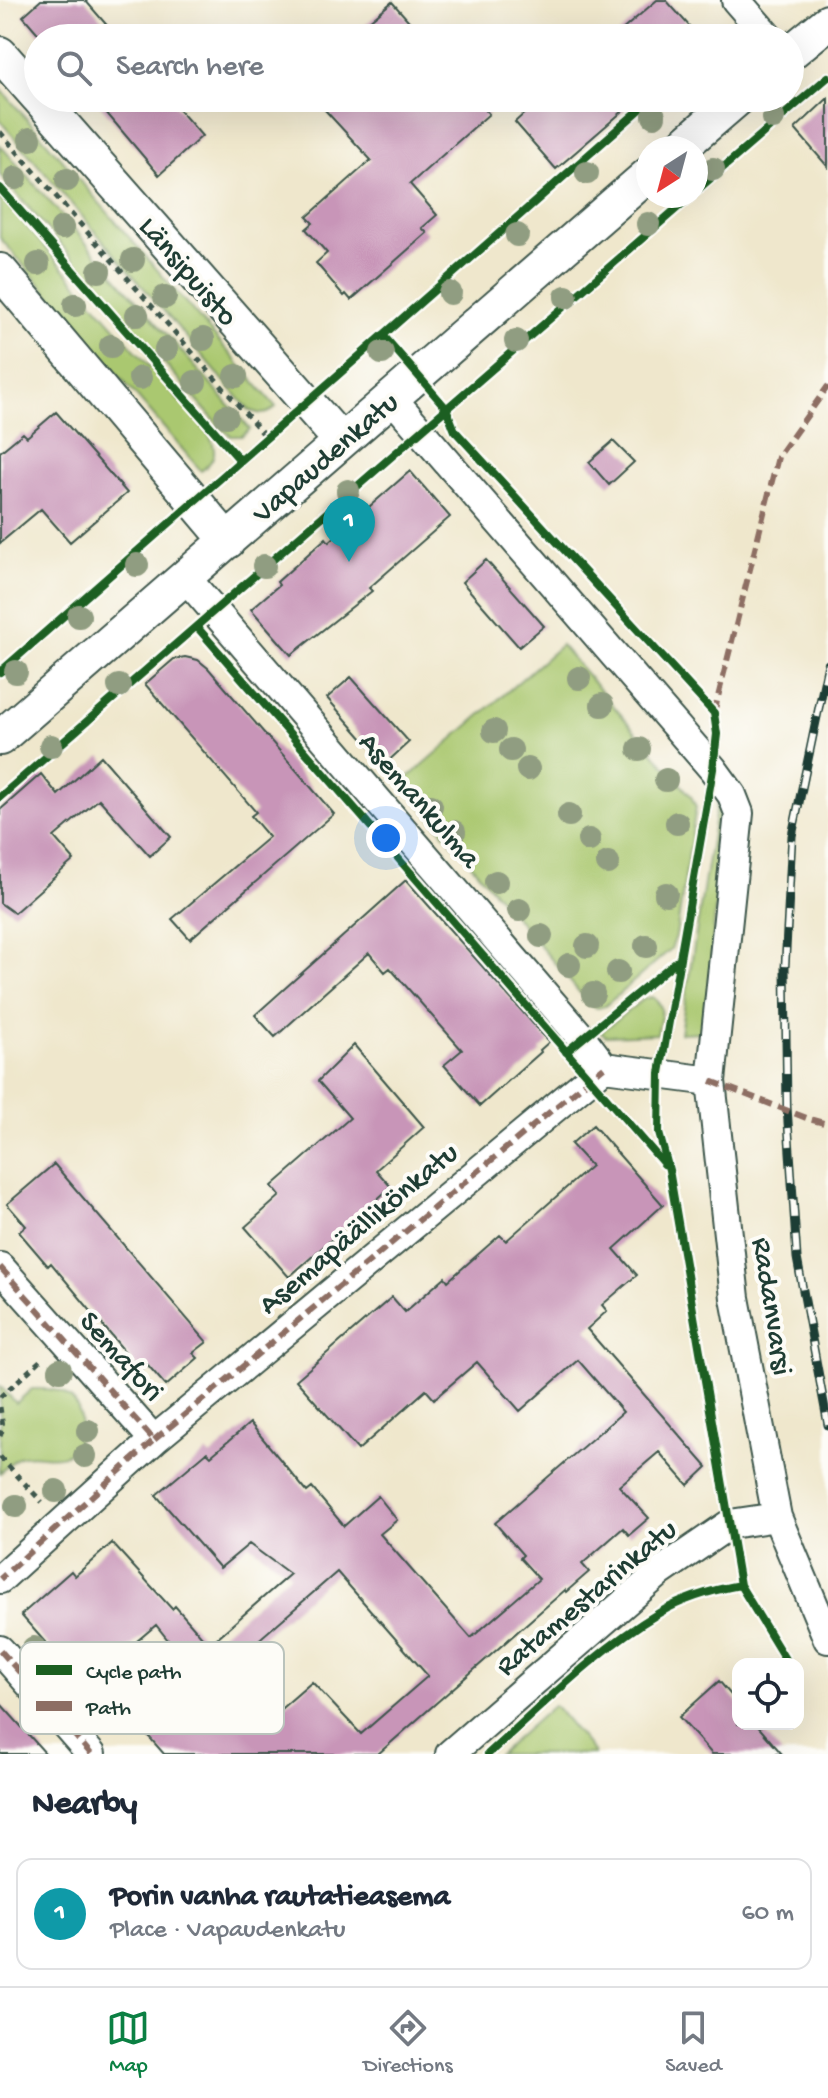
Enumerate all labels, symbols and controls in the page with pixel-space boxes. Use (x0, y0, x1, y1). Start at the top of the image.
search box (24, 24, 804, 112)
icon: search (52, 46, 96, 90)
text: Search here (116, 51, 264, 86)
north arrow (636, 136, 708, 208)
street label: Länsipuisto (130, 211, 244, 335)
street label: Vapaudenkatu (246, 386, 407, 533)
pin: 1 (323, 496, 375, 562)
street label: Asemankulma (349, 727, 487, 878)
your location (366, 818, 406, 858)
street label: Asemapäällikönkatu (253, 1137, 467, 1324)
street label: Radanvarsi (741, 1235, 798, 1378)
street label: Semafori (70, 1306, 169, 1410)
street label: Ratamestarinkatu (490, 1513, 686, 1685)
legend (20, 1642, 284, 1734)
map controls (732, 1658, 804, 1730)
button: locate (732, 1658, 804, 1730)
text: Cycle path (86, 1661, 182, 1687)
text: Path (85, 1697, 131, 1723)
text: Nearby (32, 1786, 137, 1826)
text: Porin vanha rautatieasema (110, 1881, 450, 1916)
text: 1 (55, 1899, 65, 1930)
text: 60 m (741, 1899, 794, 1930)
text: Place · Vapaudenkatu (110, 1916, 345, 1947)
tab: Map (106, 2006, 150, 2080)
tab: Directions (363, 2006, 453, 2080)
tab: Saved (665, 2006, 722, 2080)

